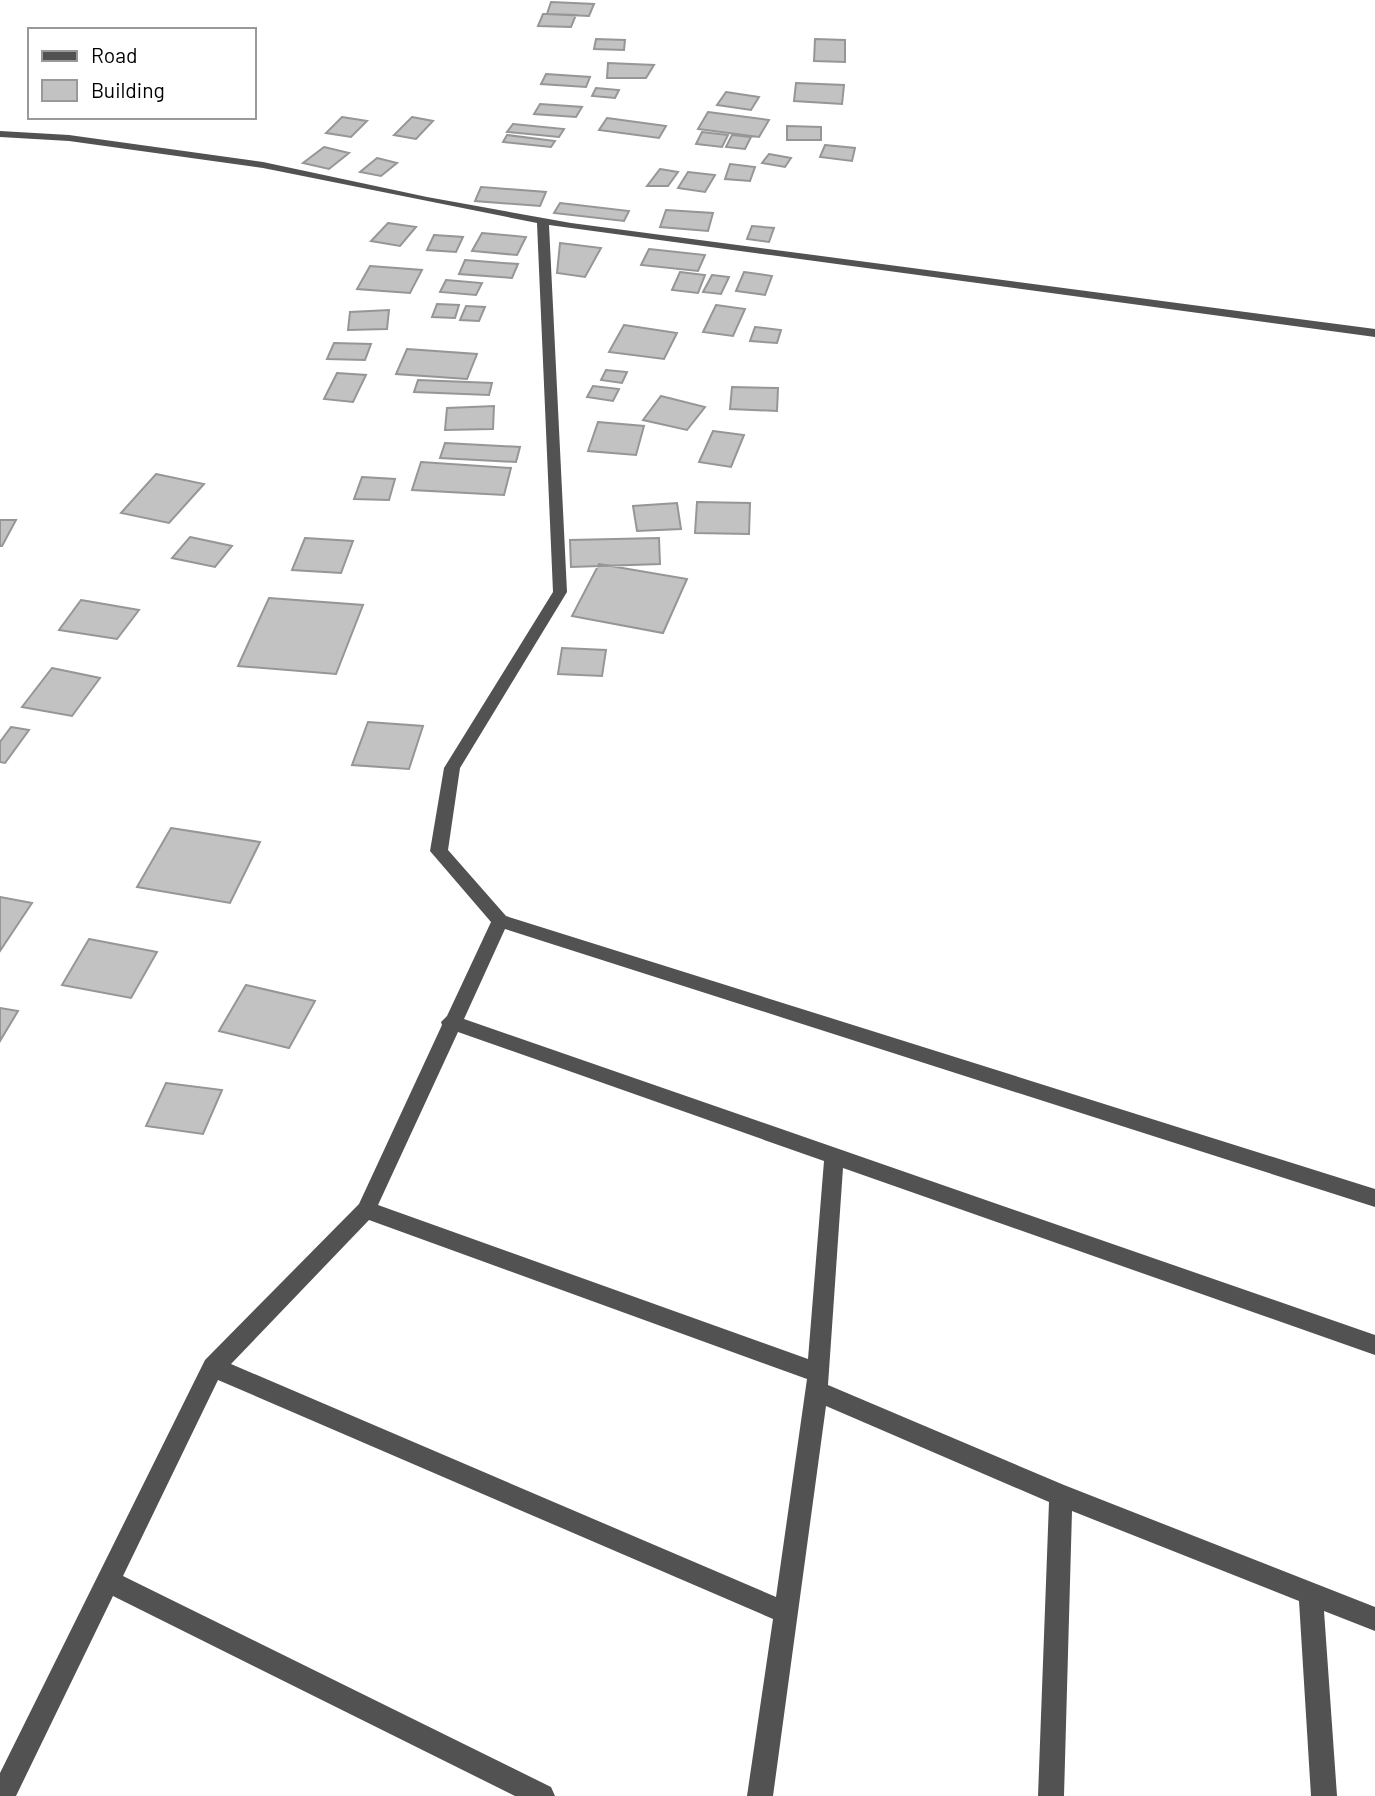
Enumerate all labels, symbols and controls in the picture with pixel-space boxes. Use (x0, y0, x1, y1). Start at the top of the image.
legend (28, 28, 256, 119)
text: Road (91, 42, 137, 67)
text: Building (91, 77, 165, 102)

